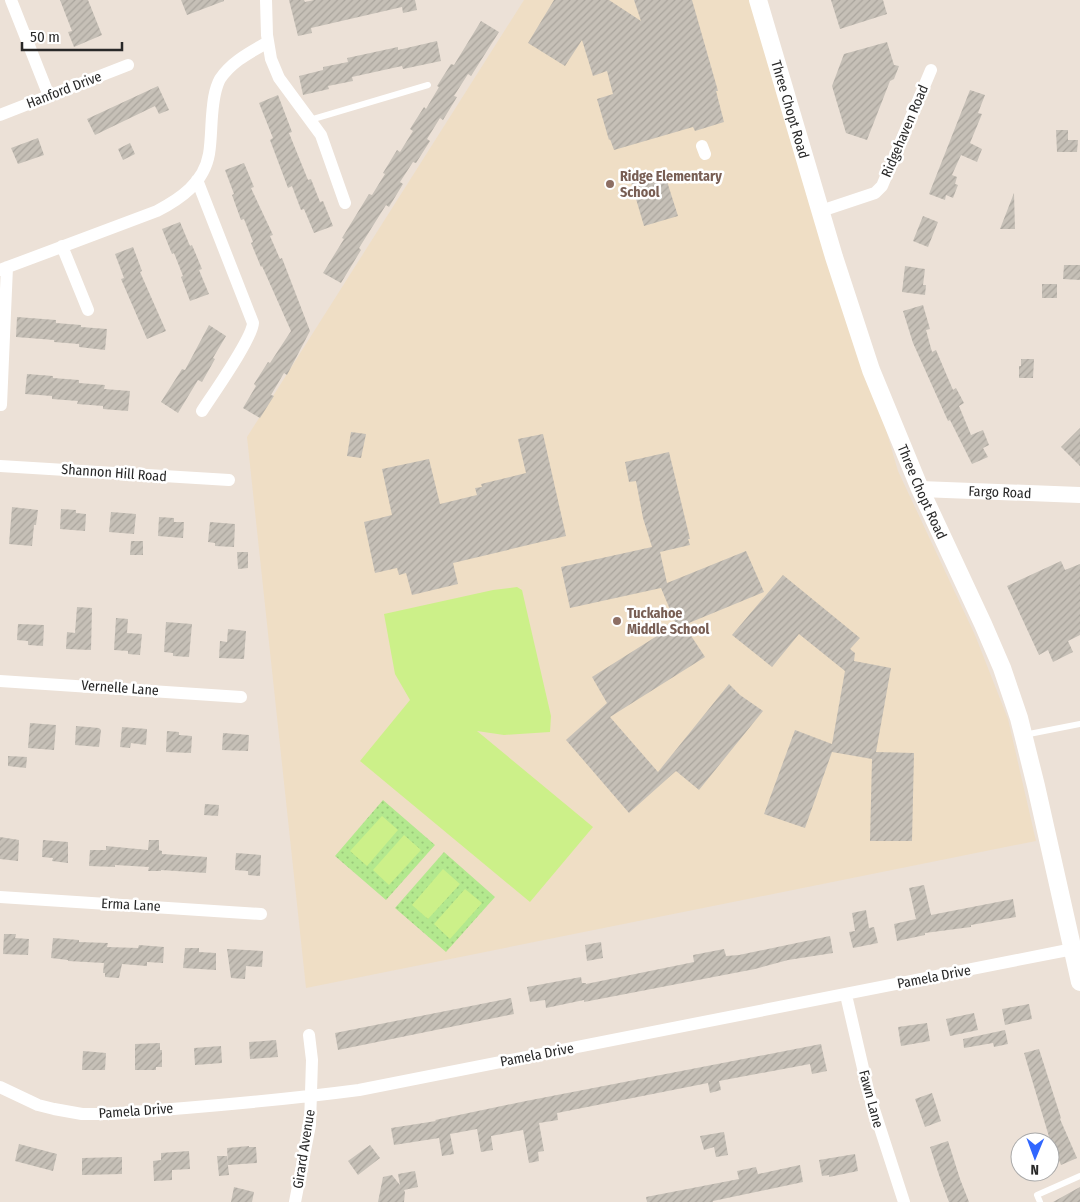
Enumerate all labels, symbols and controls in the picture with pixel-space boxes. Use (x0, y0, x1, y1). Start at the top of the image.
scale bar (22, 20, 122, 52)
text: 50 m (30, 28, 60, 46)
street label: Three Chopt Road (768, 58, 813, 160)
street label: Hanford Drive (24, 68, 104, 112)
street label: Ridgehaven Road (878, 82, 932, 180)
place label: Ridge Elementary School (620, 168, 722, 201)
marker: Ridge Elementary School (604, 178, 616, 190)
street label: Three Chopt Road (894, 442, 951, 542)
street label: Shannon Hill Road (61, 461, 167, 485)
street label: Fargo Road (968, 482, 1032, 502)
place label: Tuckahoe Middle School (627, 605, 709, 638)
marker: Tuckahoe Middle School (611, 615, 623, 627)
street label: Vernelle Lane (81, 677, 159, 699)
street label: Erma Lane (101, 895, 161, 915)
street label: Pamela Drive (896, 962, 972, 992)
street label: Pamela Drive (499, 1040, 575, 1070)
street label: Fawn Lane (855, 1068, 887, 1130)
street label: Pamela Drive (98, 1100, 174, 1122)
street label: Girard Avenue (289, 1108, 319, 1190)
north arrow (1010, 1132, 1060, 1182)
text: N (1030, 1161, 1039, 1178)

